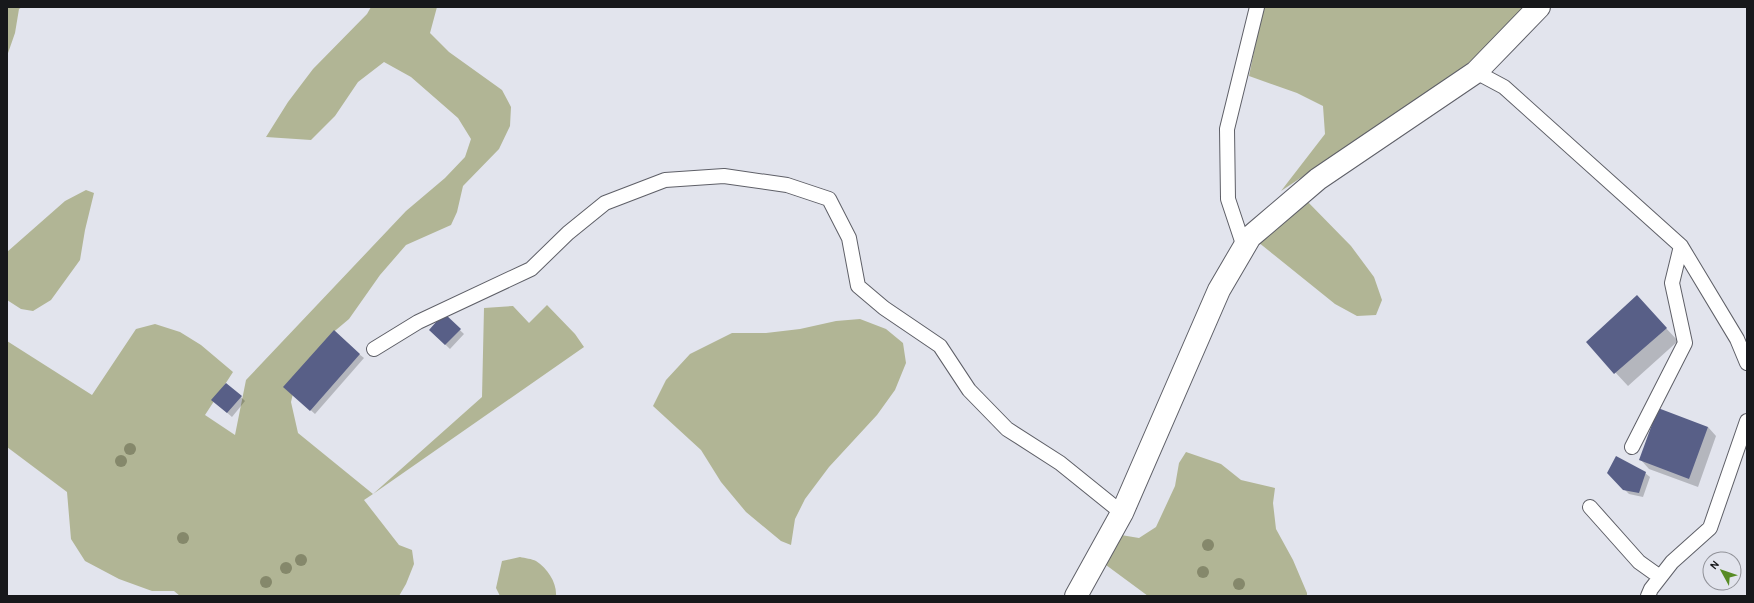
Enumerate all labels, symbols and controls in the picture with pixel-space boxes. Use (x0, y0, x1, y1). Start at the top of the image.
north arrow (1702, 551, 1742, 591)
text: N (1707, 558, 1722, 572)

